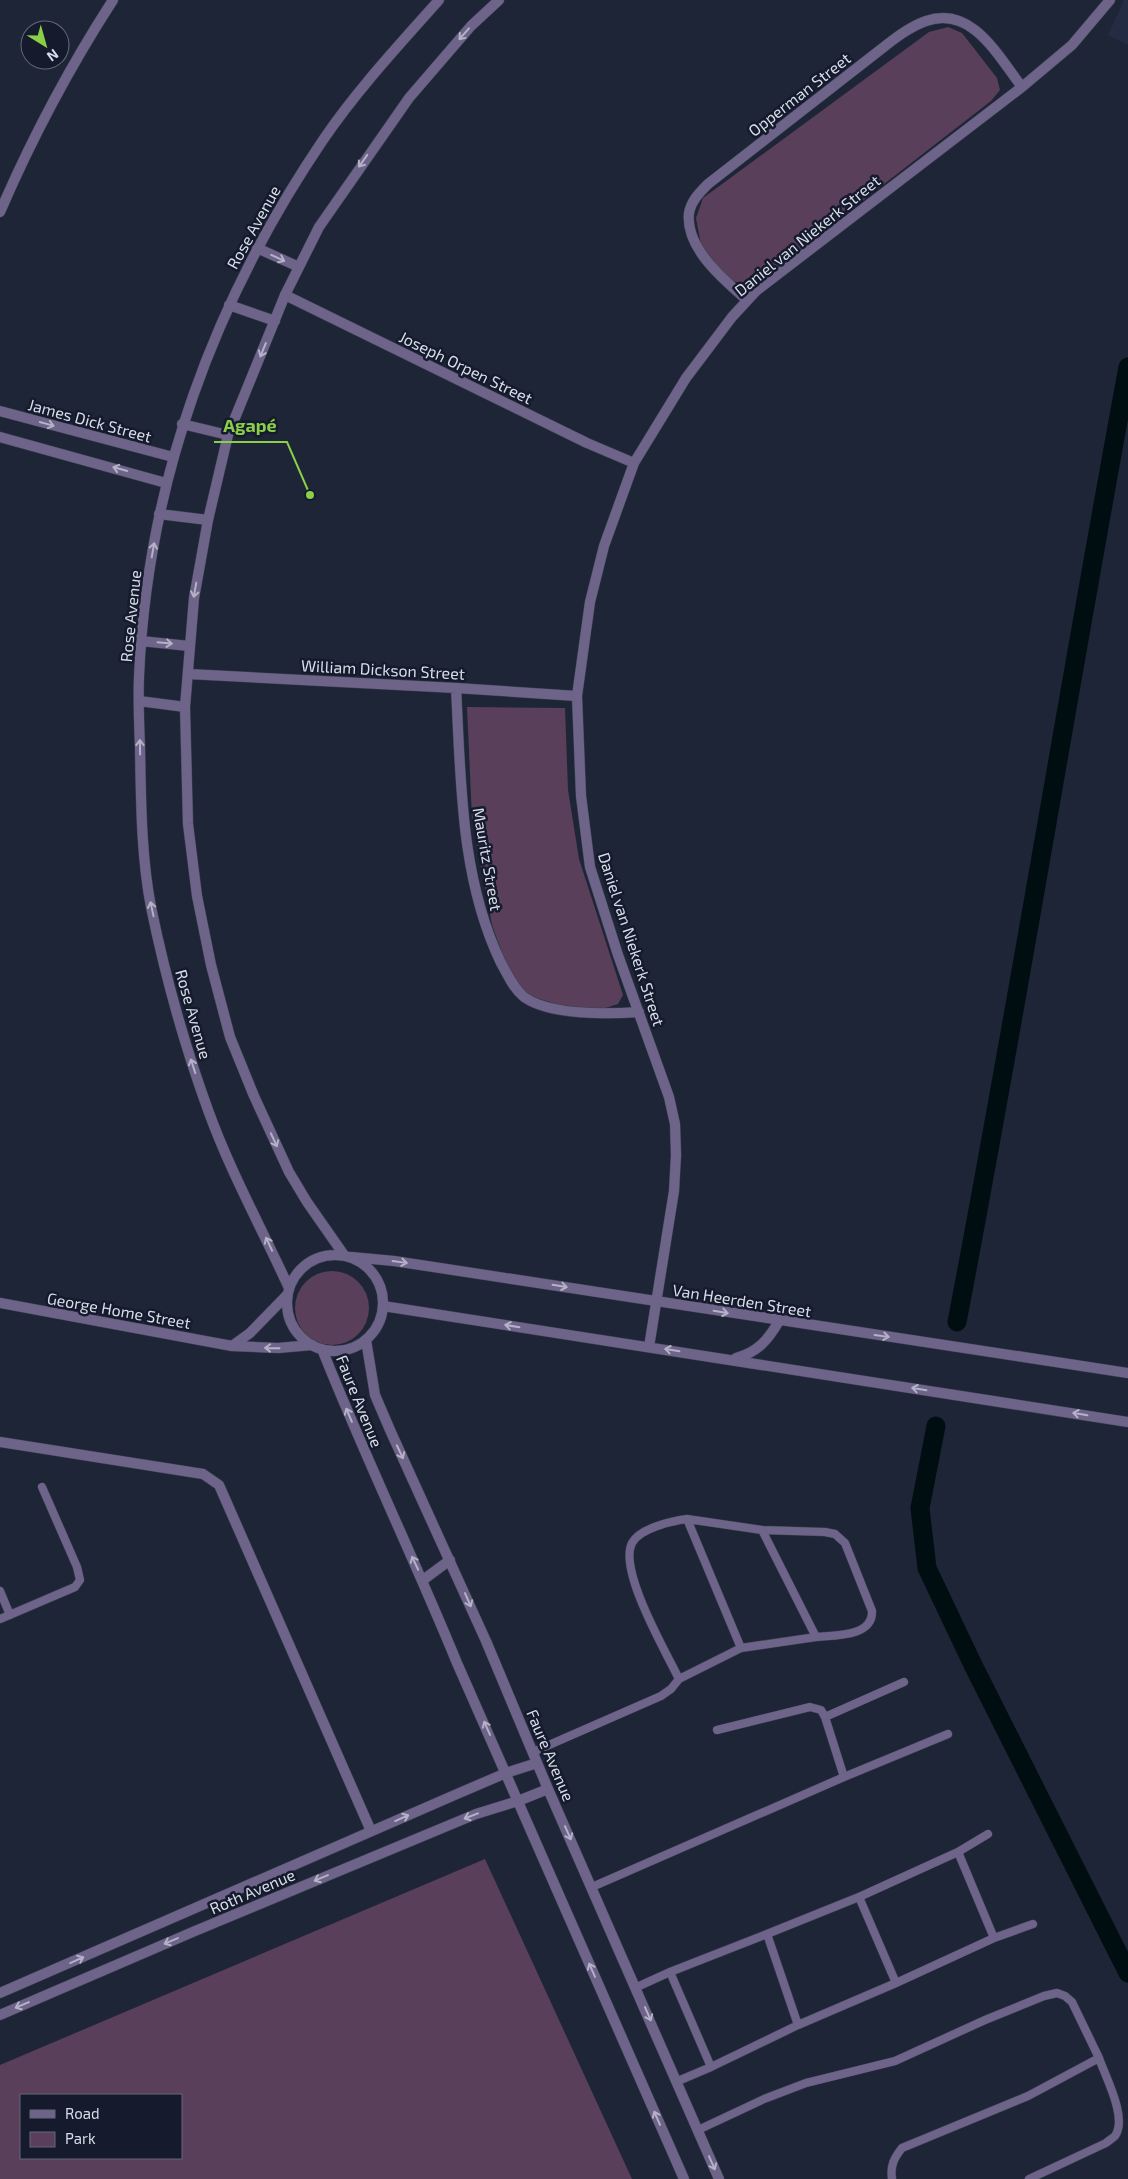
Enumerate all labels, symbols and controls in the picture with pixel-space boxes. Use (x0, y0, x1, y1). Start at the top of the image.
north arrow (20, 20, 70, 70)
one-way arrow (459, 28, 470, 41)
text: N (44, 46, 62, 66)
street label: Opperman Street (744, 48, 854, 140)
one-way arrow (358, 154, 368, 168)
street label: Daniel van Niekerk Street (730, 170, 884, 300)
street label: Rose Avenue (222, 182, 284, 272)
one-way arrow (270, 253, 285, 263)
street label: Joseph Orpen Street (396, 327, 536, 407)
one-way arrow (257, 342, 267, 357)
street label: James Dick Street (26, 394, 154, 446)
callout: Agapé (214, 409, 287, 442)
text: Agapé (223, 414, 277, 436)
one-way arrow (39, 419, 55, 429)
one-way arrow (112, 463, 128, 473)
one-way arrow (148, 543, 158, 559)
street label: Rose Avenue (116, 569, 144, 663)
one-way arrow (190, 582, 200, 598)
one-way arrow (157, 639, 173, 648)
street label: William Dickson Street (301, 655, 465, 683)
one-way arrow (135, 739, 145, 756)
street label: Mauritz Street (470, 806, 506, 912)
street label: Daniel van Niekerk Street (595, 850, 669, 1028)
one-way arrow (147, 901, 156, 917)
street label: Rose Avenue (172, 967, 216, 1061)
one-way arrow (188, 1058, 198, 1074)
one-way arrow (270, 1132, 280, 1147)
one-way arrow (263, 1237, 273, 1252)
one-way arrow (391, 1258, 407, 1268)
street label: Van Heerden Street (671, 1280, 813, 1320)
one-way arrow (552, 1282, 568, 1292)
street label: George Home Street (46, 1288, 192, 1332)
one-way arrow (713, 1307, 729, 1317)
one-way arrow (504, 1321, 520, 1331)
one-way arrow (873, 1332, 889, 1342)
one-way arrow (264, 1343, 280, 1353)
one-way arrow (665, 1345, 681, 1355)
street label: Faure Avenue (333, 1352, 387, 1450)
one-way arrow (912, 1384, 928, 1394)
one-way arrow (343, 1408, 353, 1423)
one-way arrow (1072, 1409, 1088, 1419)
one-way arrow (396, 1444, 405, 1459)
one-way arrow (410, 1556, 420, 1571)
one-way arrow (463, 1592, 473, 1607)
street label: Faure Avenue (523, 1706, 579, 1804)
one-way arrow (481, 1721, 491, 1736)
one-way arrow (394, 1812, 409, 1822)
one-way arrow (464, 1812, 479, 1821)
one-way arrow (563, 1825, 573, 1840)
street label: Roth Avenue (206, 1864, 298, 1918)
one-way arrow (314, 1874, 329, 1884)
one-way arrow (164, 1936, 179, 1946)
one-way arrow (69, 1954, 84, 1964)
one-way arrow (586, 1963, 596, 1978)
one-way arrow (15, 2001, 30, 2011)
one-way arrow (644, 2006, 654, 2021)
legend (20, 2094, 182, 2159)
text: Road (65, 2104, 100, 2122)
one-way arrow (652, 2111, 662, 2126)
text: Park (65, 2129, 96, 2147)
one-way arrow (708, 2155, 718, 2170)

